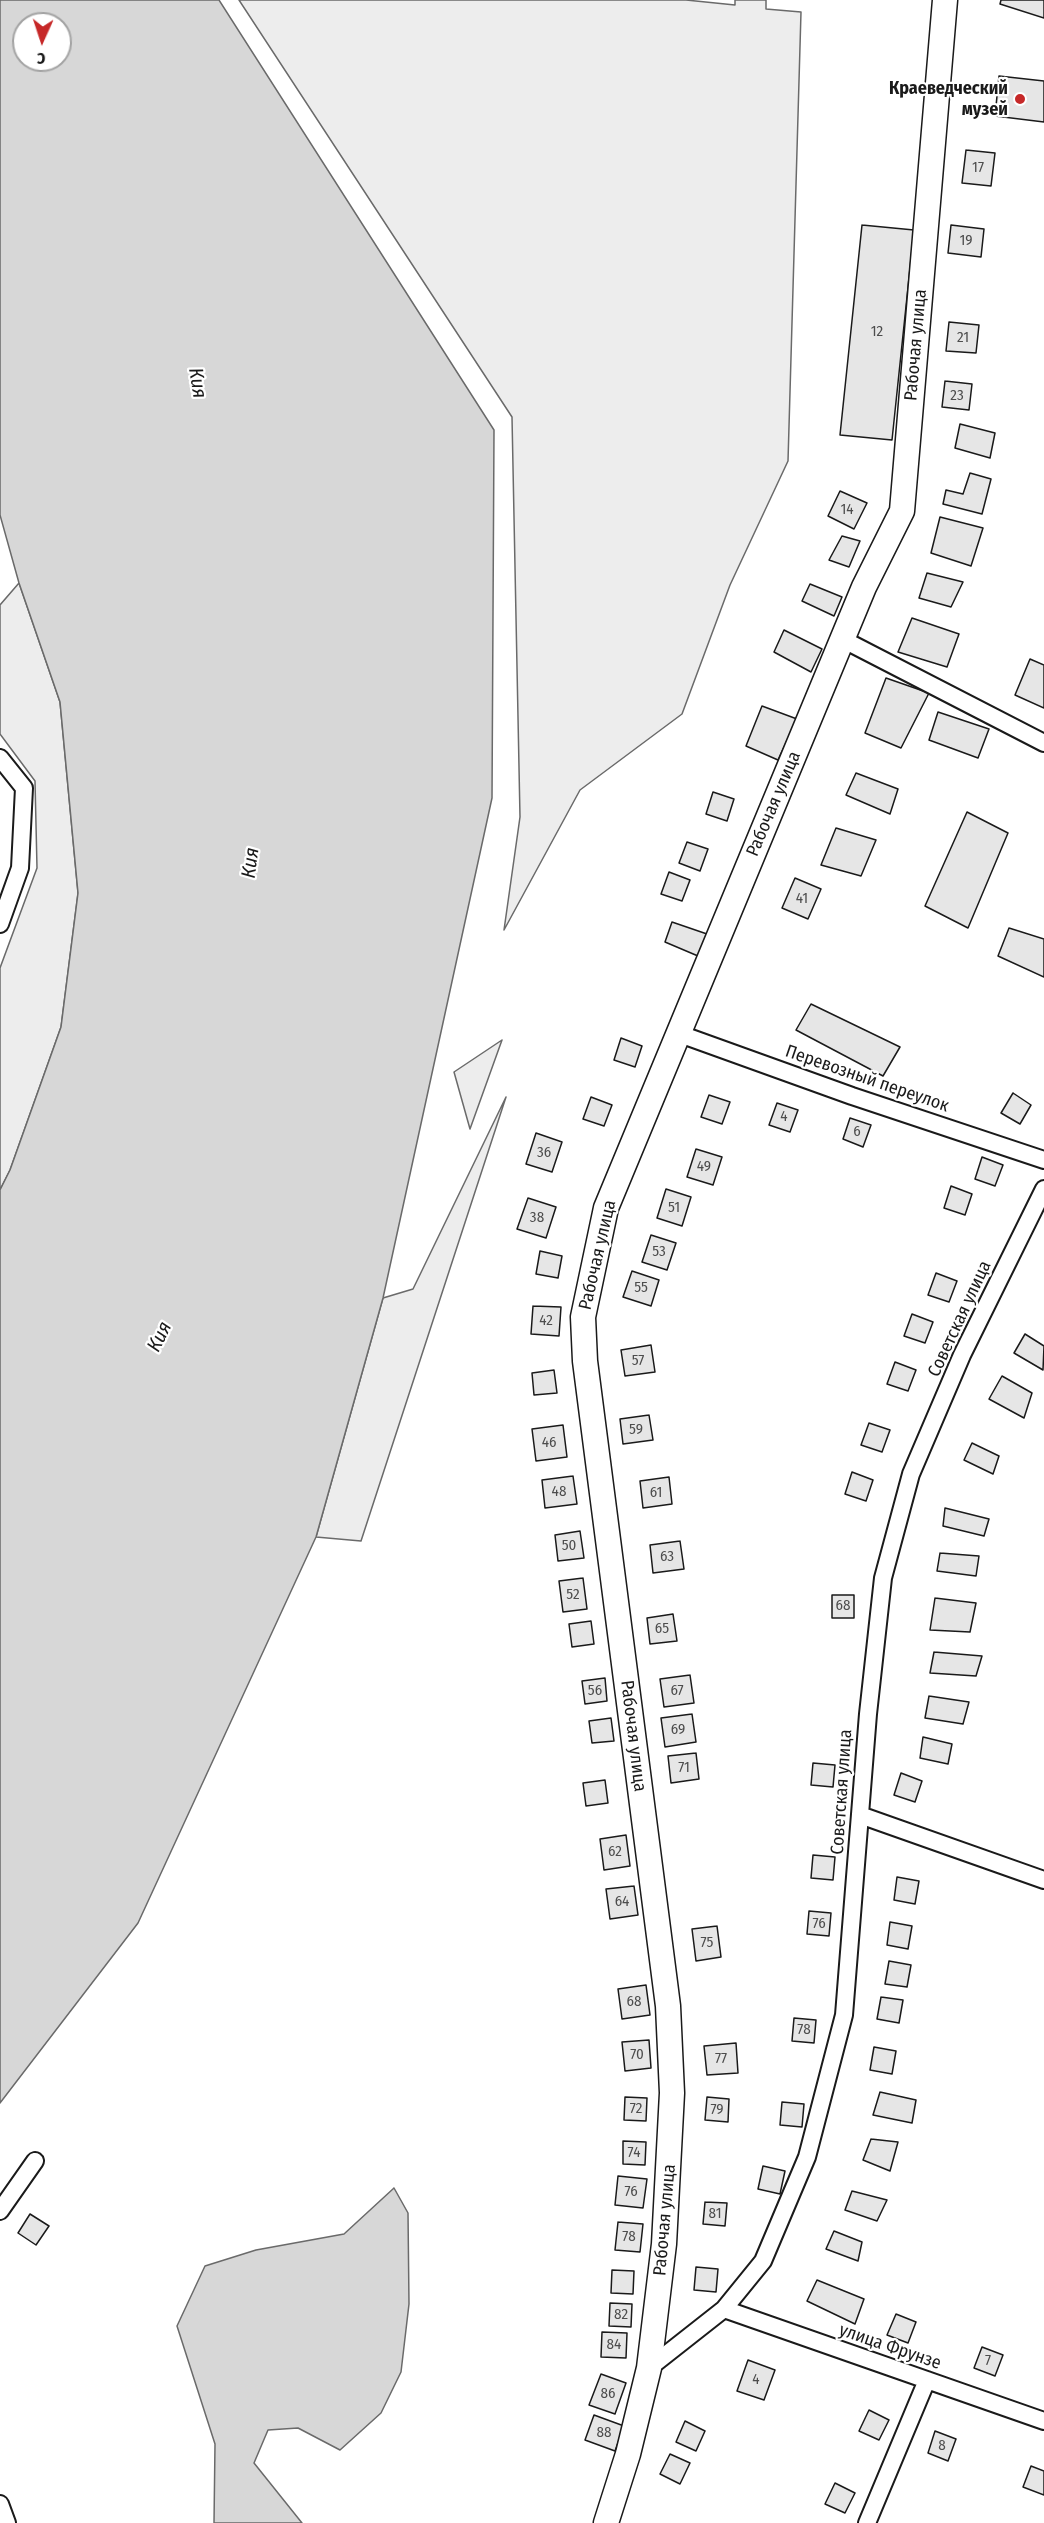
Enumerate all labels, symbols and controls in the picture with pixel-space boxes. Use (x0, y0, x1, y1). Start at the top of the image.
north arrow (12, 12, 72, 72)
text: С (36, 49, 46, 68)
place label: Краеведческий музей (889, 78, 1008, 121)
marker: Краеведческий музей (1013, 92, 1027, 106)
house number: 17 (972, 159, 984, 177)
house number: 19 (959, 232, 973, 250)
street label: Рабочая улица (900, 288, 932, 402)
house number: 12 (871, 323, 883, 341)
house number: 21 (957, 329, 969, 347)
water label: Кия (183, 366, 211, 400)
house number: 23 (950, 387, 964, 405)
house number: 14 (840, 501, 854, 519)
street label: Рабочая улица (742, 748, 806, 860)
water label: Кия (237, 846, 265, 880)
house number: 41 (796, 890, 808, 908)
street label: Перевозный переулок (782, 1041, 952, 1117)
house number: 4 (780, 1108, 788, 1126)
house number: 6 (853, 1123, 861, 1141)
house number: 36 (537, 1144, 551, 1162)
house number: 49 (697, 1158, 711, 1176)
street label: Рабочая улица (575, 1198, 621, 1312)
house number: 51 (668, 1199, 680, 1217)
house number: 38 (530, 1209, 544, 1227)
house number: 53 (652, 1243, 666, 1261)
street label: Советская улица (924, 1258, 996, 1380)
house number: 55 (634, 1279, 648, 1297)
house number: 42 (539, 1312, 553, 1330)
water label: Кия (142, 1318, 178, 1356)
house number: 57 (632, 1352, 644, 1370)
house number: 59 (629, 1421, 643, 1439)
house number: 46 (542, 1434, 556, 1452)
house number: 48 (552, 1483, 566, 1501)
house number: 61 (650, 1484, 662, 1502)
house number: 50 (562, 1537, 576, 1555)
house number: 63 (660, 1548, 674, 1566)
house number: 52 (566, 1586, 580, 1604)
house number: 68 (836, 1597, 850, 1615)
house number: 65 (655, 1620, 669, 1638)
street label: Рабочая улица (615, 1679, 651, 1793)
house number: 56 (588, 1682, 602, 1700)
house number: 67 (670, 1682, 684, 1700)
house number: 69 (671, 1721, 685, 1739)
street label: Советская улица (827, 1729, 857, 1855)
house number: 71 (678, 1759, 690, 1777)
house number: 62 (608, 1843, 622, 1861)
house number: 64 (615, 1893, 629, 1911)
house number: 76 (812, 1915, 826, 1933)
house number: 75 (701, 1934, 713, 1952)
house number: 68 (627, 1993, 641, 2011)
house number: 78 (797, 2021, 811, 2039)
house number: 70 (630, 2046, 644, 2064)
house number: 77 (715, 2050, 727, 2068)
house number: 72 (630, 2100, 642, 2118)
house number: 79 (710, 2101, 724, 2119)
house number: 74 (628, 2144, 640, 2162)
street label: Рабочая улица (649, 2163, 681, 2277)
house number: 76 (624, 2183, 638, 2201)
house number: 81 (709, 2205, 721, 2223)
house number: 78 (622, 2228, 636, 2246)
house number: 82 (614, 2306, 628, 2324)
street label: улица Фрунзе (836, 2319, 944, 2375)
house number: 84 (607, 2336, 621, 2354)
house number: 7 (985, 2352, 991, 2370)
house number: 4 (752, 2371, 760, 2389)
house number: 86 (601, 2385, 615, 2403)
house number: 88 (597, 2424, 611, 2442)
house number: 8 (938, 2437, 946, 2455)

